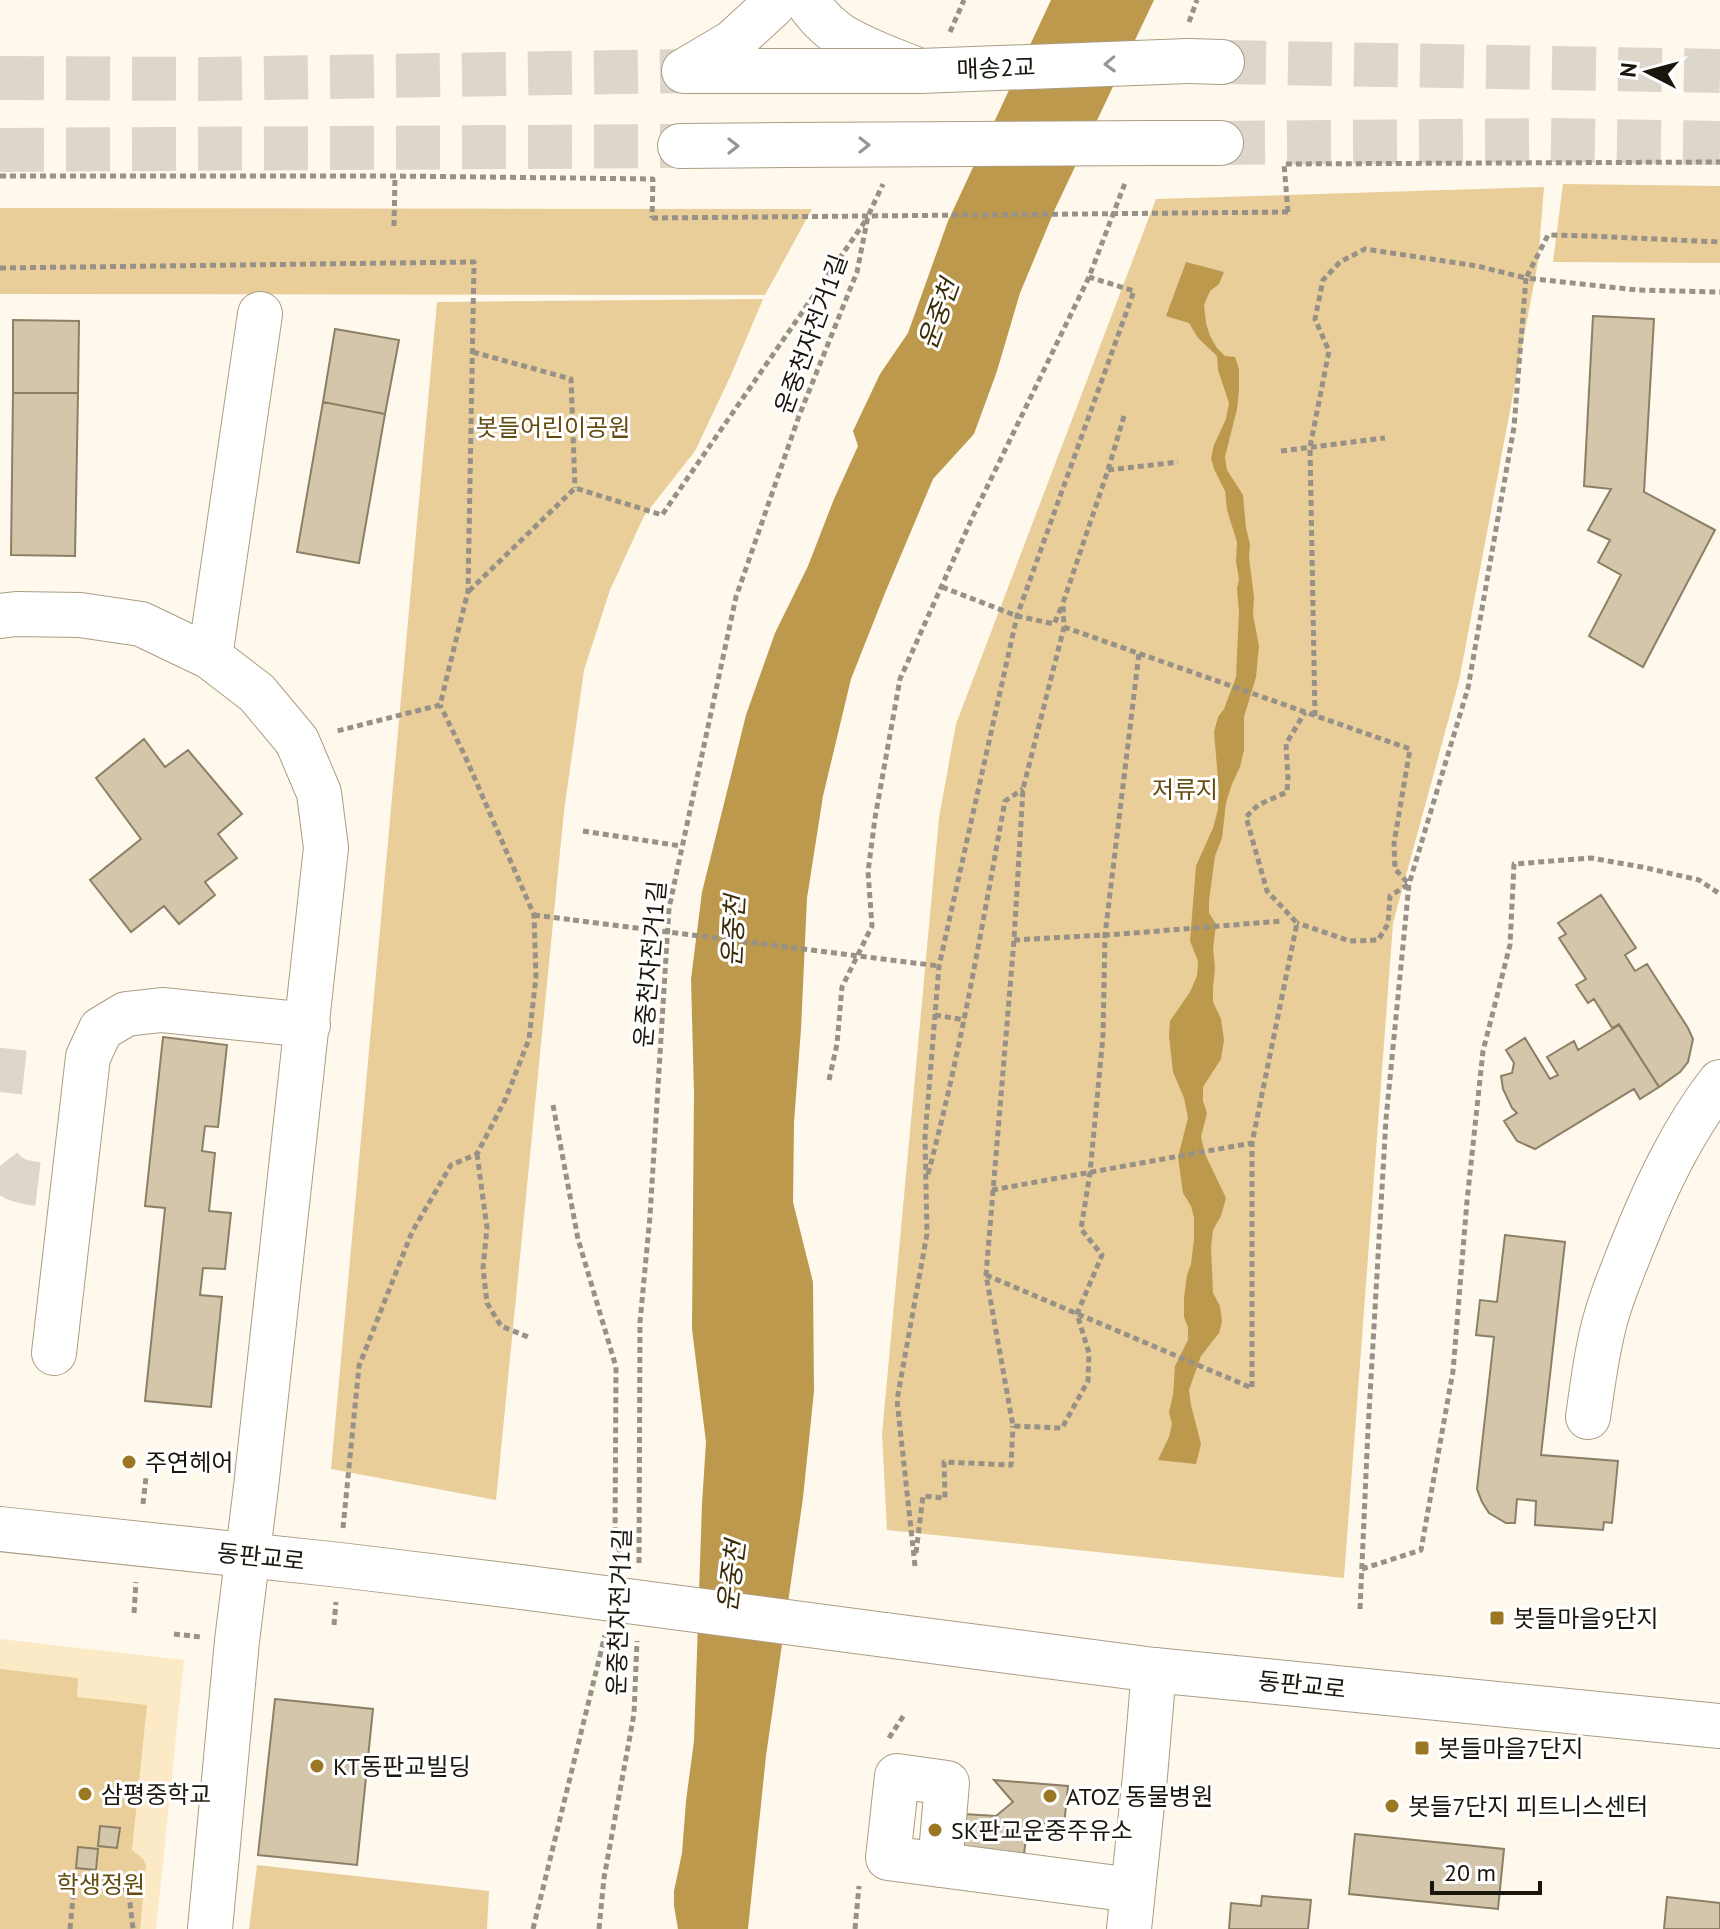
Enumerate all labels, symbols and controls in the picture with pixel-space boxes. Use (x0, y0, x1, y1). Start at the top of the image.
north arrow (1608, 32, 1688, 112)
street label: 매송2교 (956, 51, 1036, 85)
one-way arrow (1103, 56, 1116, 73)
text: N (1613, 61, 1643, 79)
one-way arrow (858, 136, 871, 154)
one-way arrow (727, 137, 740, 155)
street label: 운중천자전거1길 (768, 250, 854, 418)
water label: 운중천 (910, 272, 967, 353)
park label: 봇들어린이공원 (476, 412, 630, 443)
park label: 저류지 (1152, 774, 1218, 805)
street label: 운중천자전거1길 (627, 879, 673, 1049)
water label: 운중천 (715, 891, 752, 968)
place label: 주연헤어 (145, 1447, 233, 1478)
marker: 주연헤어 (120, 1453, 138, 1471)
street label: 운중천자전거1길 (601, 1528, 637, 1696)
water label: 운중천 (710, 1535, 752, 1614)
street label: 동판교로 (215, 1537, 307, 1577)
place label: 봇들마을9단지 (1513, 1603, 1659, 1634)
marker: 봇들마을9단지 (1488, 1609, 1506, 1627)
street label: 동판교로 (1256, 1665, 1348, 1705)
place label: 봇들마을7단지 (1438, 1733, 1584, 1764)
marker: 봇들마을7단지 (1413, 1739, 1431, 1757)
place label: KT동판교빌딩 (333, 1751, 471, 1782)
marker: KT동판교빌딩 (308, 1757, 326, 1775)
place label: 삼평중학교 (101, 1779, 211, 1810)
place label: ATOZ 동물병원 (1066, 1781, 1213, 1812)
marker: 삼평중학교 (76, 1785, 94, 1803)
marker: ATOZ 동물병원 (1041, 1787, 1059, 1805)
place label: 봇들7단지 피트니스센터 (1408, 1791, 1648, 1822)
marker: 봇들7단지 피트니스센터 (1383, 1797, 1401, 1815)
place label: SK판교운중주유소 (951, 1815, 1133, 1846)
marker: SK판교운중주유소 (926, 1821, 944, 1839)
scale bar (1432, 1845, 1540, 1895)
text: 20 m (1444, 1857, 1496, 1888)
park label: 학생정원 (57, 1869, 145, 1900)

